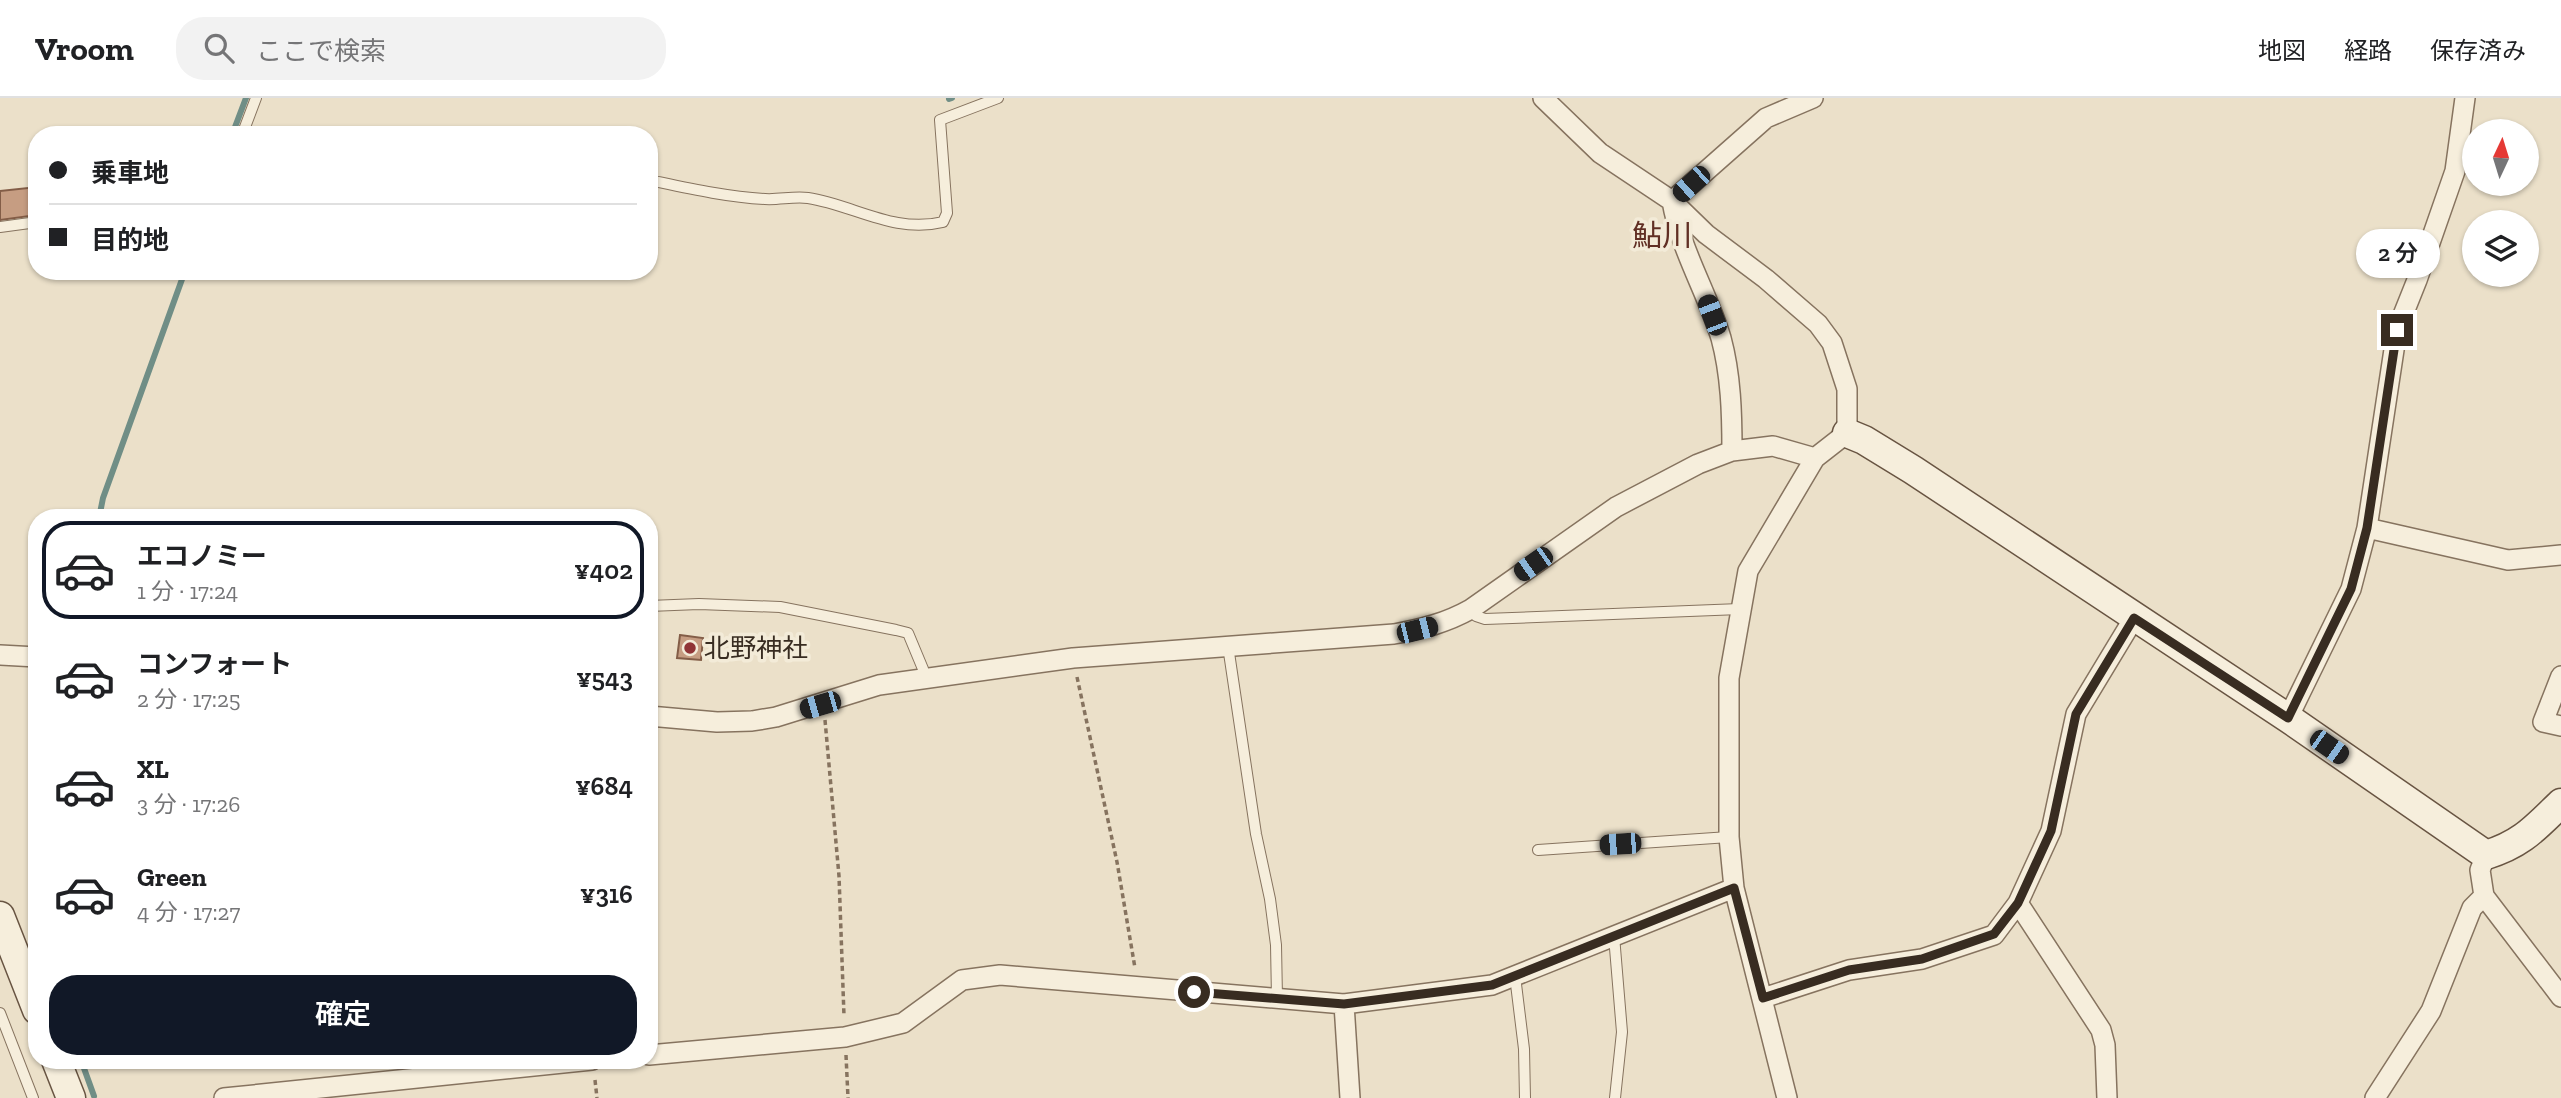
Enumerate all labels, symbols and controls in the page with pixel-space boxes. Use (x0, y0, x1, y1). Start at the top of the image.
search box (176, 17, 666, 80)
text: Vroom (35, 29, 134, 68)
icon: search (200, 29, 238, 67)
text: ここで検索 (256, 35, 386, 67)
text: 地図 (2258, 36, 2306, 65)
text: 経路 (2344, 36, 2392, 65)
text: 保存済み (2430, 36, 2526, 65)
north arrow (2462, 119, 2539, 196)
map controls (2462, 119, 2539, 287)
text: 乗車地 (91, 157, 169, 189)
car (1669, 162, 1714, 206)
button: layers (2462, 210, 2539, 287)
district label: 鮎川 (1632, 218, 1692, 254)
text: 目的地 (91, 224, 169, 256)
callout: 2 分 (2355, 229, 2439, 278)
text: 2 分 (2378, 239, 2418, 267)
car (1695, 292, 1730, 338)
route end (2381, 314, 2413, 346)
icon: car (53, 539, 116, 602)
text: エコノミー (137, 540, 267, 572)
car (1510, 543, 1557, 585)
text: ¥402 (574, 554, 633, 586)
text: 1 分 · 17:24 (137, 577, 238, 605)
car (1395, 615, 1440, 645)
place label: 北野神社 (704, 632, 808, 664)
marker: 北野神社 (682, 640, 698, 656)
icon: car (53, 647, 116, 710)
text: コンフォート (137, 648, 292, 680)
text: ¥543 (576, 662, 633, 694)
text: 2 分 · 17:25 (137, 685, 241, 713)
car (797, 689, 844, 721)
car (2306, 726, 2353, 768)
text: XL (137, 753, 169, 785)
icon: car (53, 755, 116, 818)
text: ¥684 (575, 770, 633, 802)
text: 3 分 · 17:26 (137, 790, 240, 818)
car (1599, 832, 1642, 856)
text: Green (137, 861, 207, 893)
icon: car (53, 863, 116, 926)
text: ¥316 (580, 878, 633, 910)
text: 4 分 · 17:27 (137, 898, 240, 926)
button: 確定 (49, 975, 637, 1055)
route start (1178, 976, 1210, 1008)

